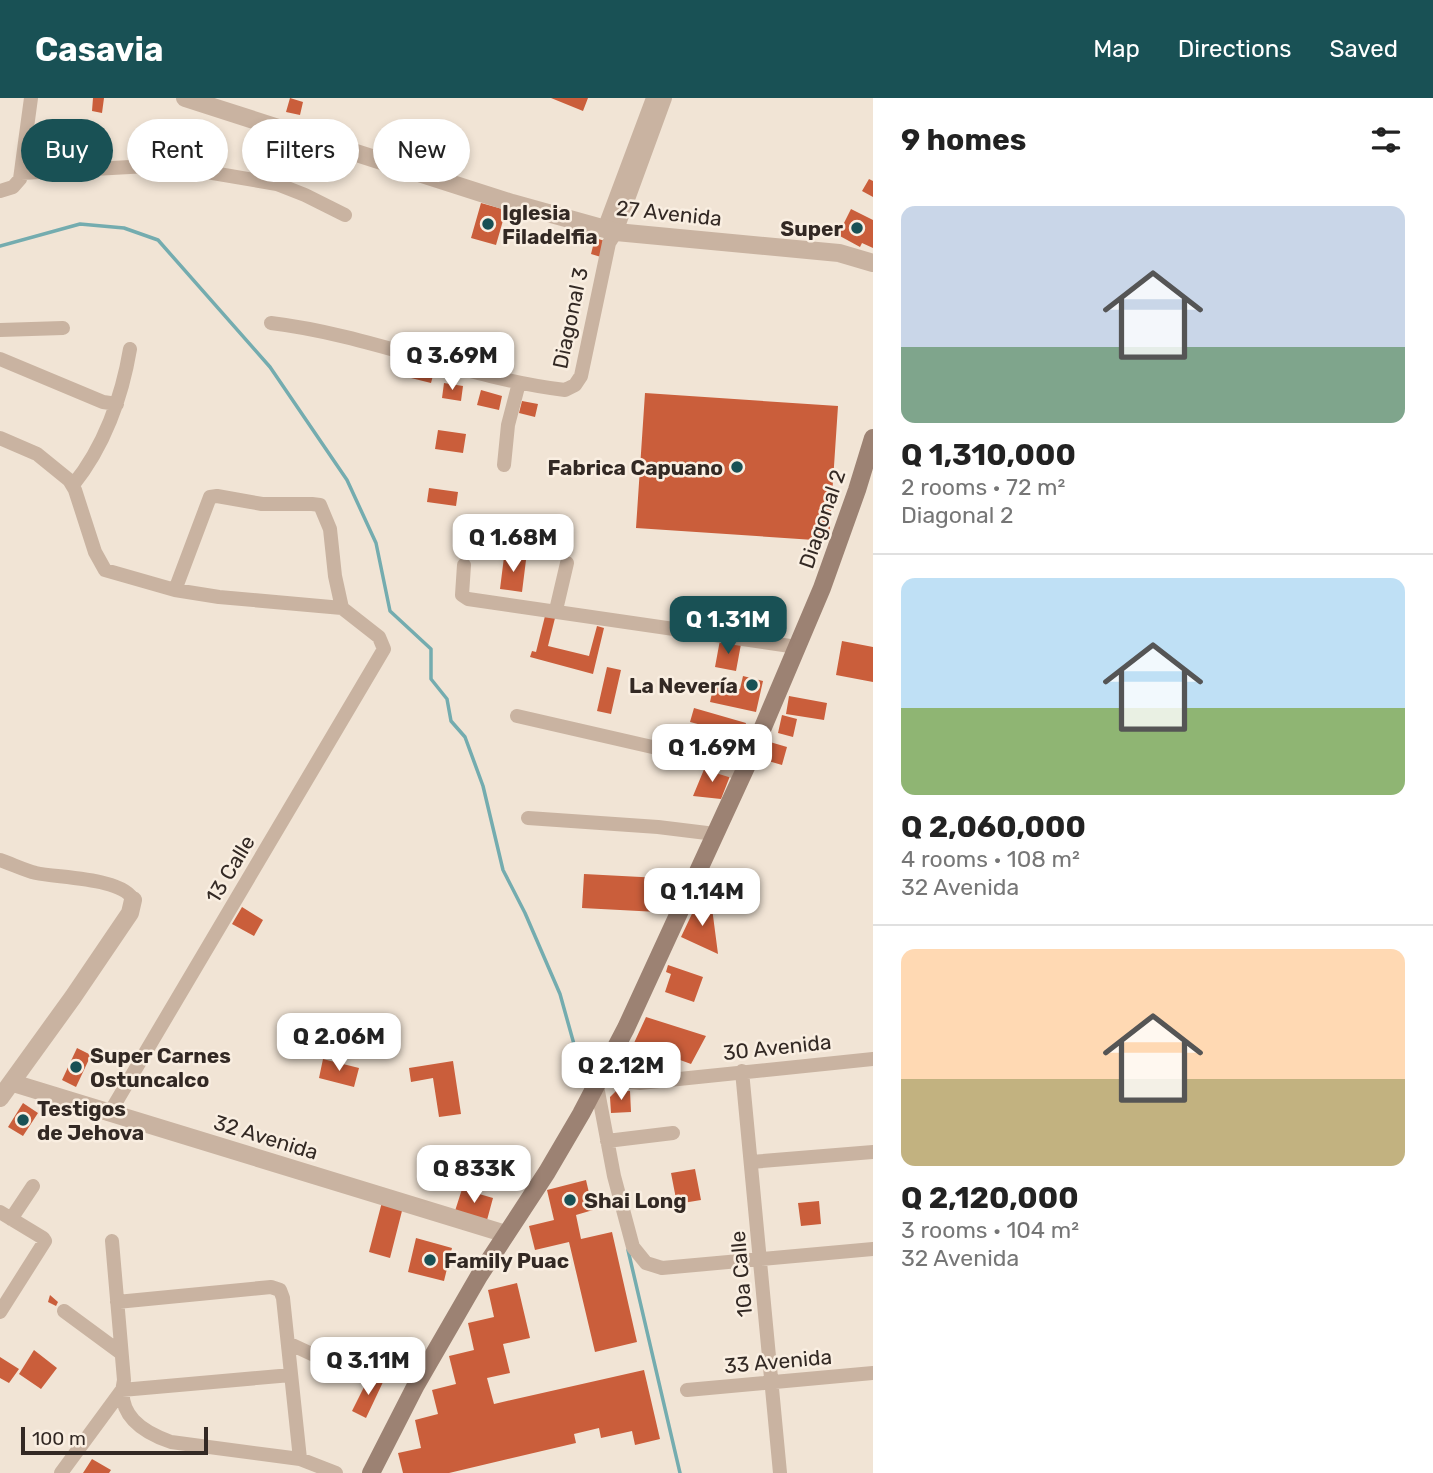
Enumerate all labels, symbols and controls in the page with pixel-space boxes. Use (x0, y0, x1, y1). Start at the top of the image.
text: Casavia (35, 30, 163, 69)
text: Map (1093, 35, 1140, 63)
text: Directions (1178, 35, 1291, 63)
text: Saved (1329, 35, 1398, 63)
chip: Buy (21, 119, 113, 182)
chip: Rent (127, 119, 228, 182)
chip: Filters (242, 119, 359, 182)
chip: New (373, 119, 470, 182)
icon: filters (1367, 121, 1405, 159)
text: 9 homes (901, 122, 1026, 158)
street label: 27 Avenida (615, 195, 723, 231)
place label: Iglesia Filadelfia (502, 200, 598, 249)
marker: Iglesia Filadelfia (480, 216, 496, 232)
place label: Super (780, 216, 843, 241)
marker: Super (849, 220, 865, 236)
icon: home (1090, 252, 1216, 378)
street label: Diagonal 3 (547, 265, 593, 371)
pin: Q 3.69M (387, 332, 517, 392)
text: Q 3.69M (406, 341, 498, 369)
text: Q 1,310,000 (901, 437, 1076, 473)
place label: Fabrica Capuano (547, 455, 723, 480)
marker: Fabrica Capuano (729, 459, 745, 475)
street label: Diagonal 2 (793, 466, 851, 572)
text: 2 rooms · 72 m² (901, 473, 1065, 501)
text: Diagonal 2 (901, 501, 1013, 529)
pin: Q 1.68M (448, 514, 578, 574)
text: Q 1.68M (469, 523, 557, 551)
pin: Q 1.31M (663, 596, 793, 656)
text: Q 1.31M (686, 605, 770, 633)
icon: home (1090, 624, 1216, 750)
place label: La Nevería (629, 673, 738, 698)
marker: La Nevería (744, 677, 760, 693)
pin: Q 1.69M (647, 724, 777, 784)
text: Q 1.69M (668, 733, 756, 761)
text: Q 2,060,000 (901, 809, 1086, 845)
street label: 13 Calle (200, 831, 260, 907)
text: 4 rooms · 108 m² (901, 845, 1080, 873)
pin: Q 1.14M (637, 868, 767, 928)
text: 32 Avenida (901, 873, 1019, 901)
text: Q 1.14M (660, 877, 744, 905)
icon: home (1090, 995, 1216, 1121)
pin: Q 2.06M (274, 1014, 404, 1073)
text: Q 2.06M (293, 1022, 385, 1050)
street label: 30 Avenida (722, 1029, 832, 1065)
pin: Q 2.12M (556, 1042, 686, 1102)
place label: Super Carnes Ostuncalco (90, 1043, 231, 1092)
text: Q 2.12M (578, 1051, 664, 1079)
marker: Super Carnes Ostuncalco (68, 1059, 84, 1075)
place label: Testigos de Jehova (37, 1096, 144, 1145)
street label: 32 Avenida (211, 1109, 321, 1165)
marker: Testigos de Jehova (15, 1112, 31, 1128)
pin: Q 833K (417, 1146, 531, 1205)
text: Q 833K (433, 1154, 515, 1182)
text: Q 2,120,000 (901, 1180, 1079, 1216)
place label: Shai Long (584, 1188, 687, 1213)
marker: Shai Long (562, 1192, 578, 1208)
text: 3 rooms · 104 m² (901, 1216, 1079, 1244)
street label: 10a Calle (725, 1230, 757, 1318)
text: 32 Avenida (901, 1244, 1019, 1272)
place label: Family Puac (444, 1248, 569, 1273)
marker: Family Puac (422, 1252, 438, 1268)
pin: Q 3.11M (303, 1338, 433, 1397)
street label: 33 Avenida (723, 1344, 833, 1378)
text: Q 3.11M (326, 1346, 410, 1374)
scale bar (21, 1424, 208, 1456)
text: 100 m (32, 1427, 86, 1450)

